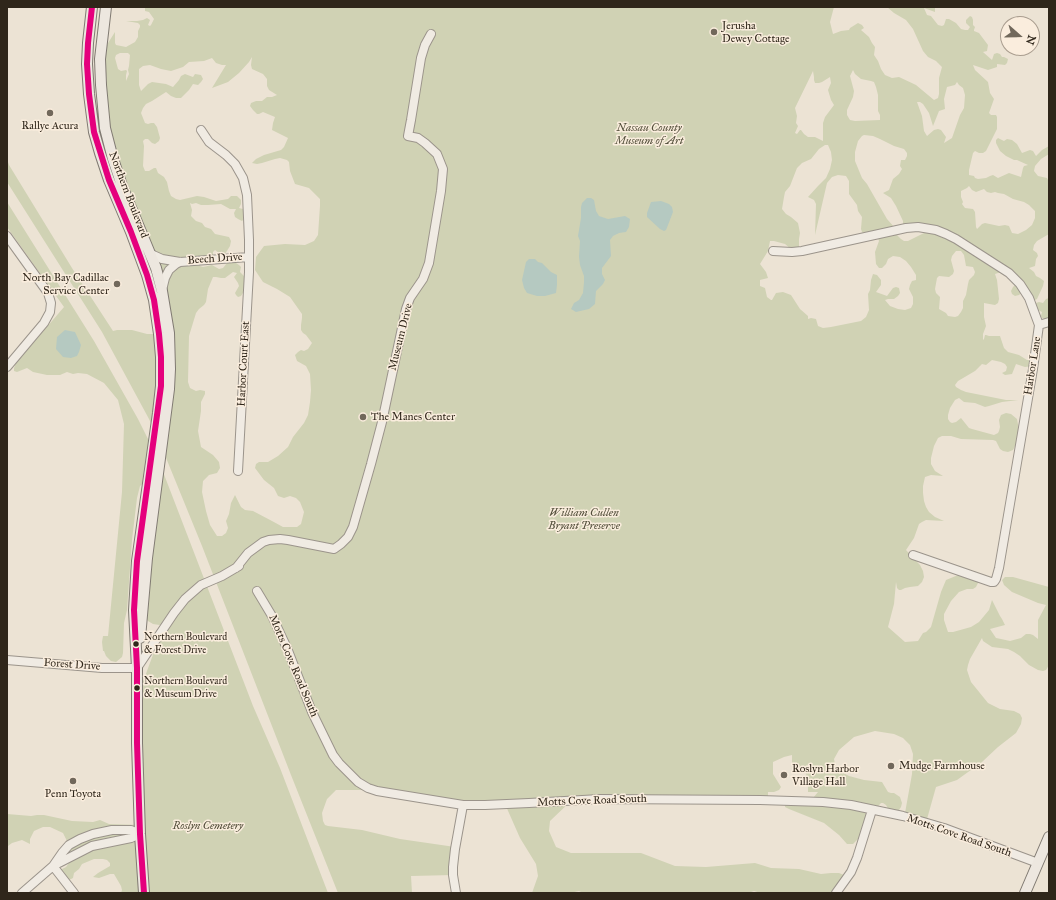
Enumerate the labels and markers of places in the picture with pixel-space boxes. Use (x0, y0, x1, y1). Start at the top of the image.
place label: Jerusha Dewey Cottage (722, 19, 790, 45)
marker: Jerusha Dewey Cottage (709, 27, 719, 37)
marker: Rallye Acura (45, 108, 55, 118)
place label: Rallye Acura (22, 119, 78, 133)
place label: North Bay Cadillac Service Center (23, 271, 109, 297)
marker: North Bay Cadillac Service Center (112, 279, 122, 289)
place label: The Manes Center (371, 410, 455, 424)
marker: The Manes Center (358, 412, 368, 422)
place label: Northern Boulevard & Forest Drive (144, 632, 227, 656)
marker: Northern Boulevard & Forest Drive (131, 639, 141, 649)
place label: Northern Boulevard & Museum Drive (144, 676, 227, 700)
marker: Northern Boulevard & Museum Drive (132, 683, 142, 693)
place label: Mudge Farmhouse (899, 759, 985, 773)
marker: Mudge Farmhouse (886, 761, 896, 771)
place label: Roslyn Harbor Village Hall (792, 762, 859, 788)
marker: Roslyn Harbor Village Hall (779, 770, 789, 780)
marker: Penn Toyota (68, 776, 78, 786)
place label: Penn Toyota (45, 787, 101, 801)

